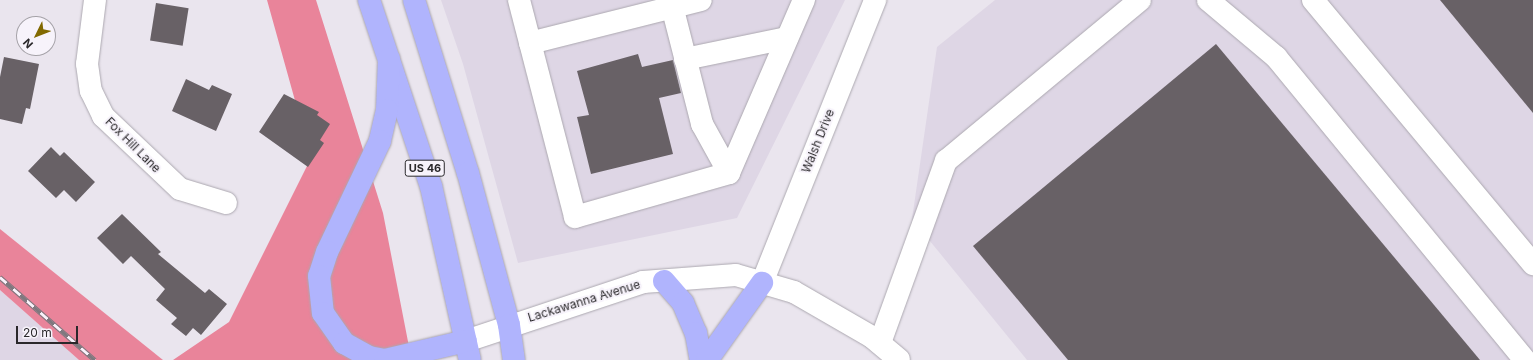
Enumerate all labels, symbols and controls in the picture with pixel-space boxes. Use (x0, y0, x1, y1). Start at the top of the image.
north arrow (16, 16, 56, 56)
text: N (20, 36, 36, 51)
street label: Walsh Drive (799, 107, 837, 175)
street label: Fox Hill Lane (102, 114, 164, 176)
road number: US 46 (404, 159, 446, 177)
street label: Lackawanna Avenue (526, 277, 642, 325)
scale bar (18, 318, 80, 344)
text: 20 m (23, 325, 52, 340)

